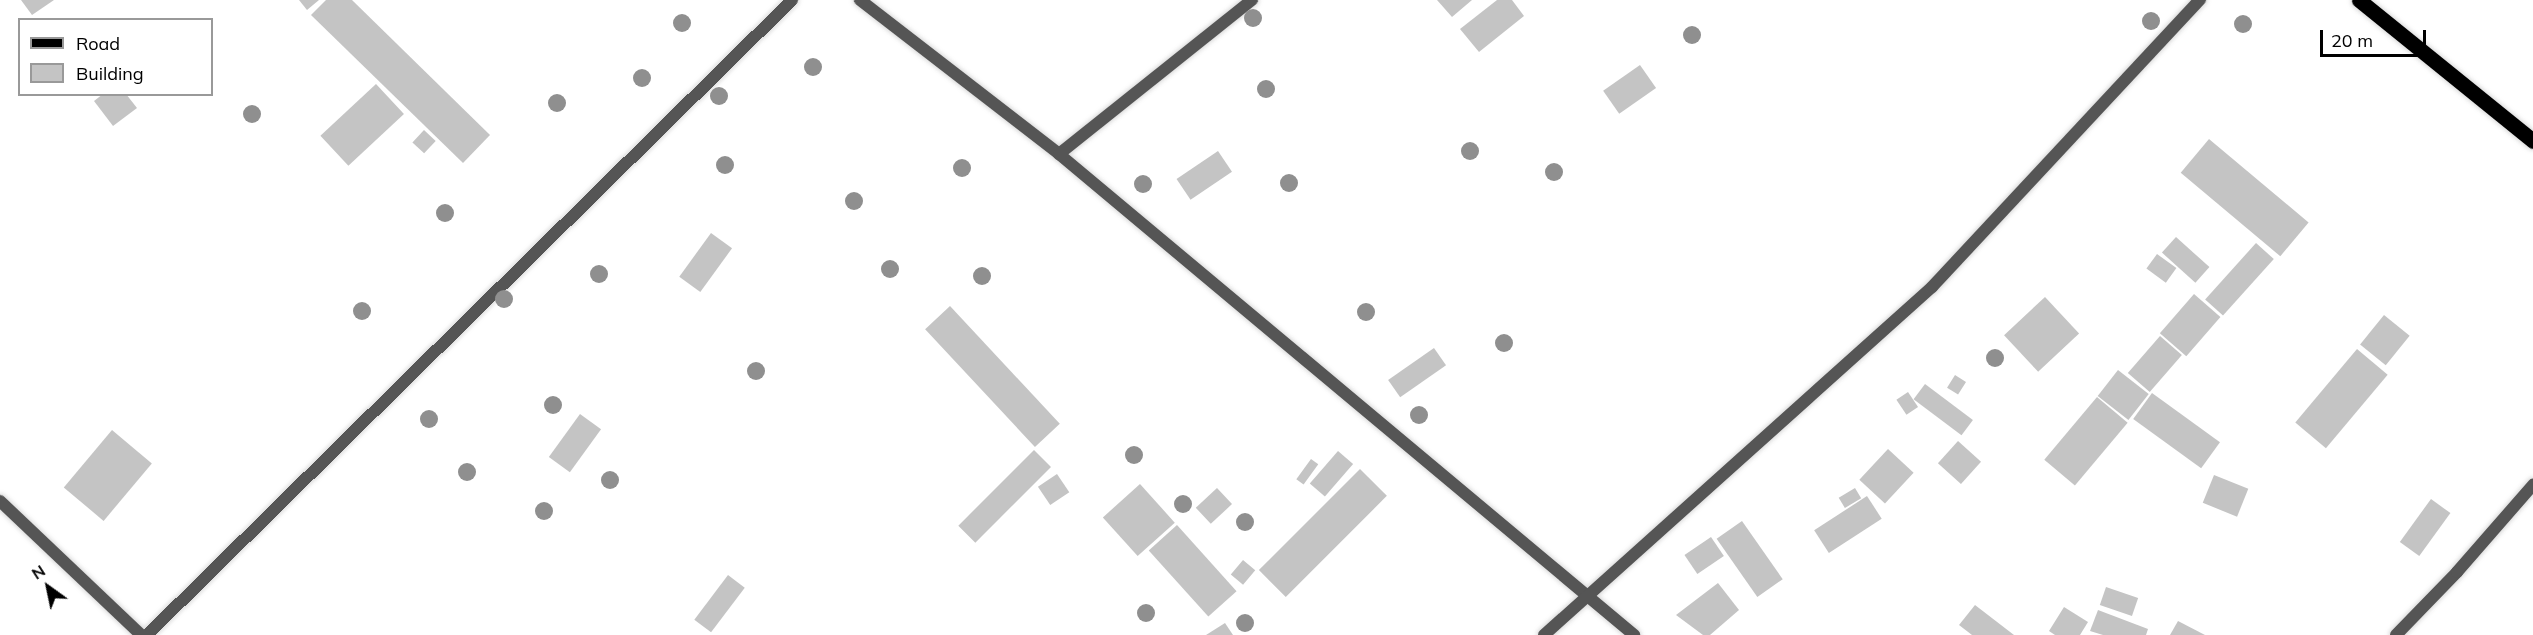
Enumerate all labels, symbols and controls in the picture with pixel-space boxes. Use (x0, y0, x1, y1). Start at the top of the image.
legend (18, 18, 213, 96)
scale bar (2323, 18, 2430, 56)
text: 20 m (2331, 29, 2373, 52)
text: Road (76, 32, 120, 55)
text: Building (76, 62, 144, 85)
north arrow (18, 557, 78, 617)
text: N (28, 560, 49, 584)

